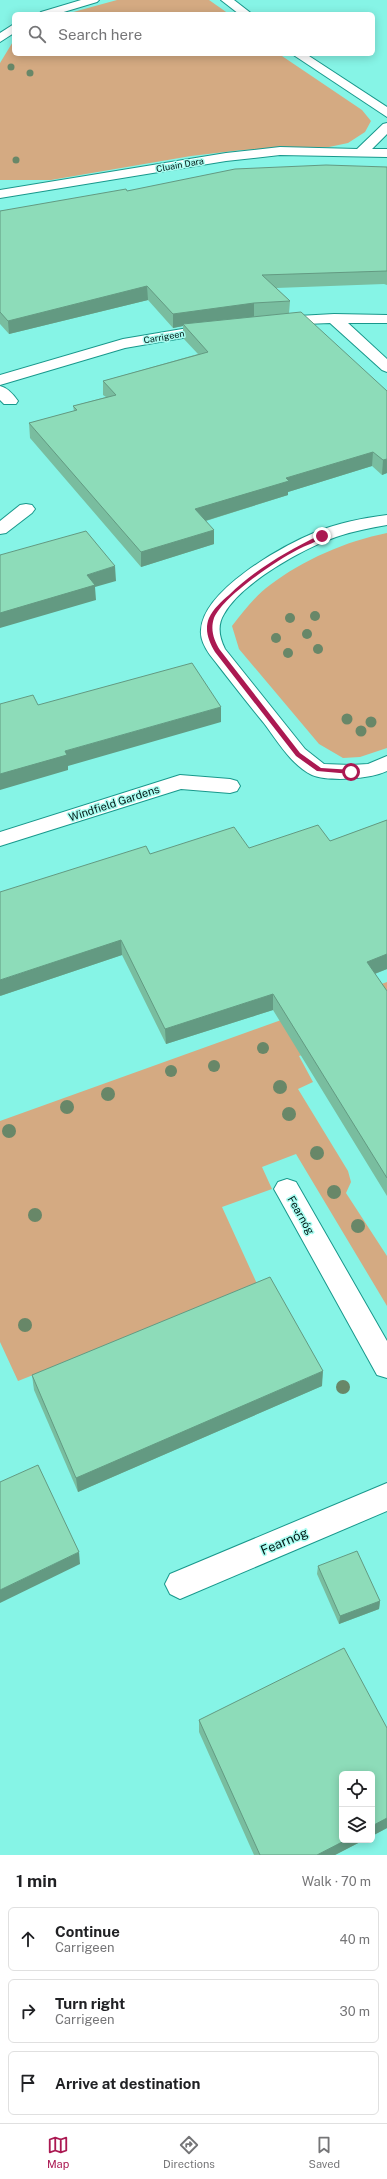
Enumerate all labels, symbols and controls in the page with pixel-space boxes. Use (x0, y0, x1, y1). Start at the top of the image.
search box (12, 12, 375, 56)
icon: search (26, 23, 48, 45)
text: Search here (58, 26, 142, 43)
street label: Cluain Dara (155, 155, 205, 174)
street label: Carrigeen (143, 328, 185, 346)
route end (313, 527, 331, 545)
route start (342, 763, 360, 781)
street label: Windfield Gardens (67, 783, 161, 823)
street label: Fearnóg (285, 1194, 317, 1236)
street label: Fearnóg (258, 1525, 310, 1558)
map controls (339, 1771, 375, 1843)
button: locate (339, 1771, 375, 1807)
button: layers (339, 1807, 375, 1843)
text: 1 min (16, 1871, 57, 1891)
text: Walk · 70 m (302, 1874, 371, 1889)
text: Continue (55, 1923, 120, 1940)
icon: ahead (17, 1928, 39, 1950)
text: 40 m (339, 1932, 370, 1947)
text: Carrigeen (55, 1940, 115, 1955)
text: Turn right (55, 1995, 125, 2012)
icon: right (17, 2000, 39, 2022)
text: 30 m (340, 2004, 370, 2019)
text: Carrigeen (55, 2012, 115, 2027)
icon: arrive (17, 2072, 39, 2094)
text: Arrive at destination (55, 2075, 200, 2092)
tab: Map (47, 2134, 69, 2170)
tab: Directions (163, 2134, 215, 2170)
tab: Saved (309, 2134, 340, 2170)

